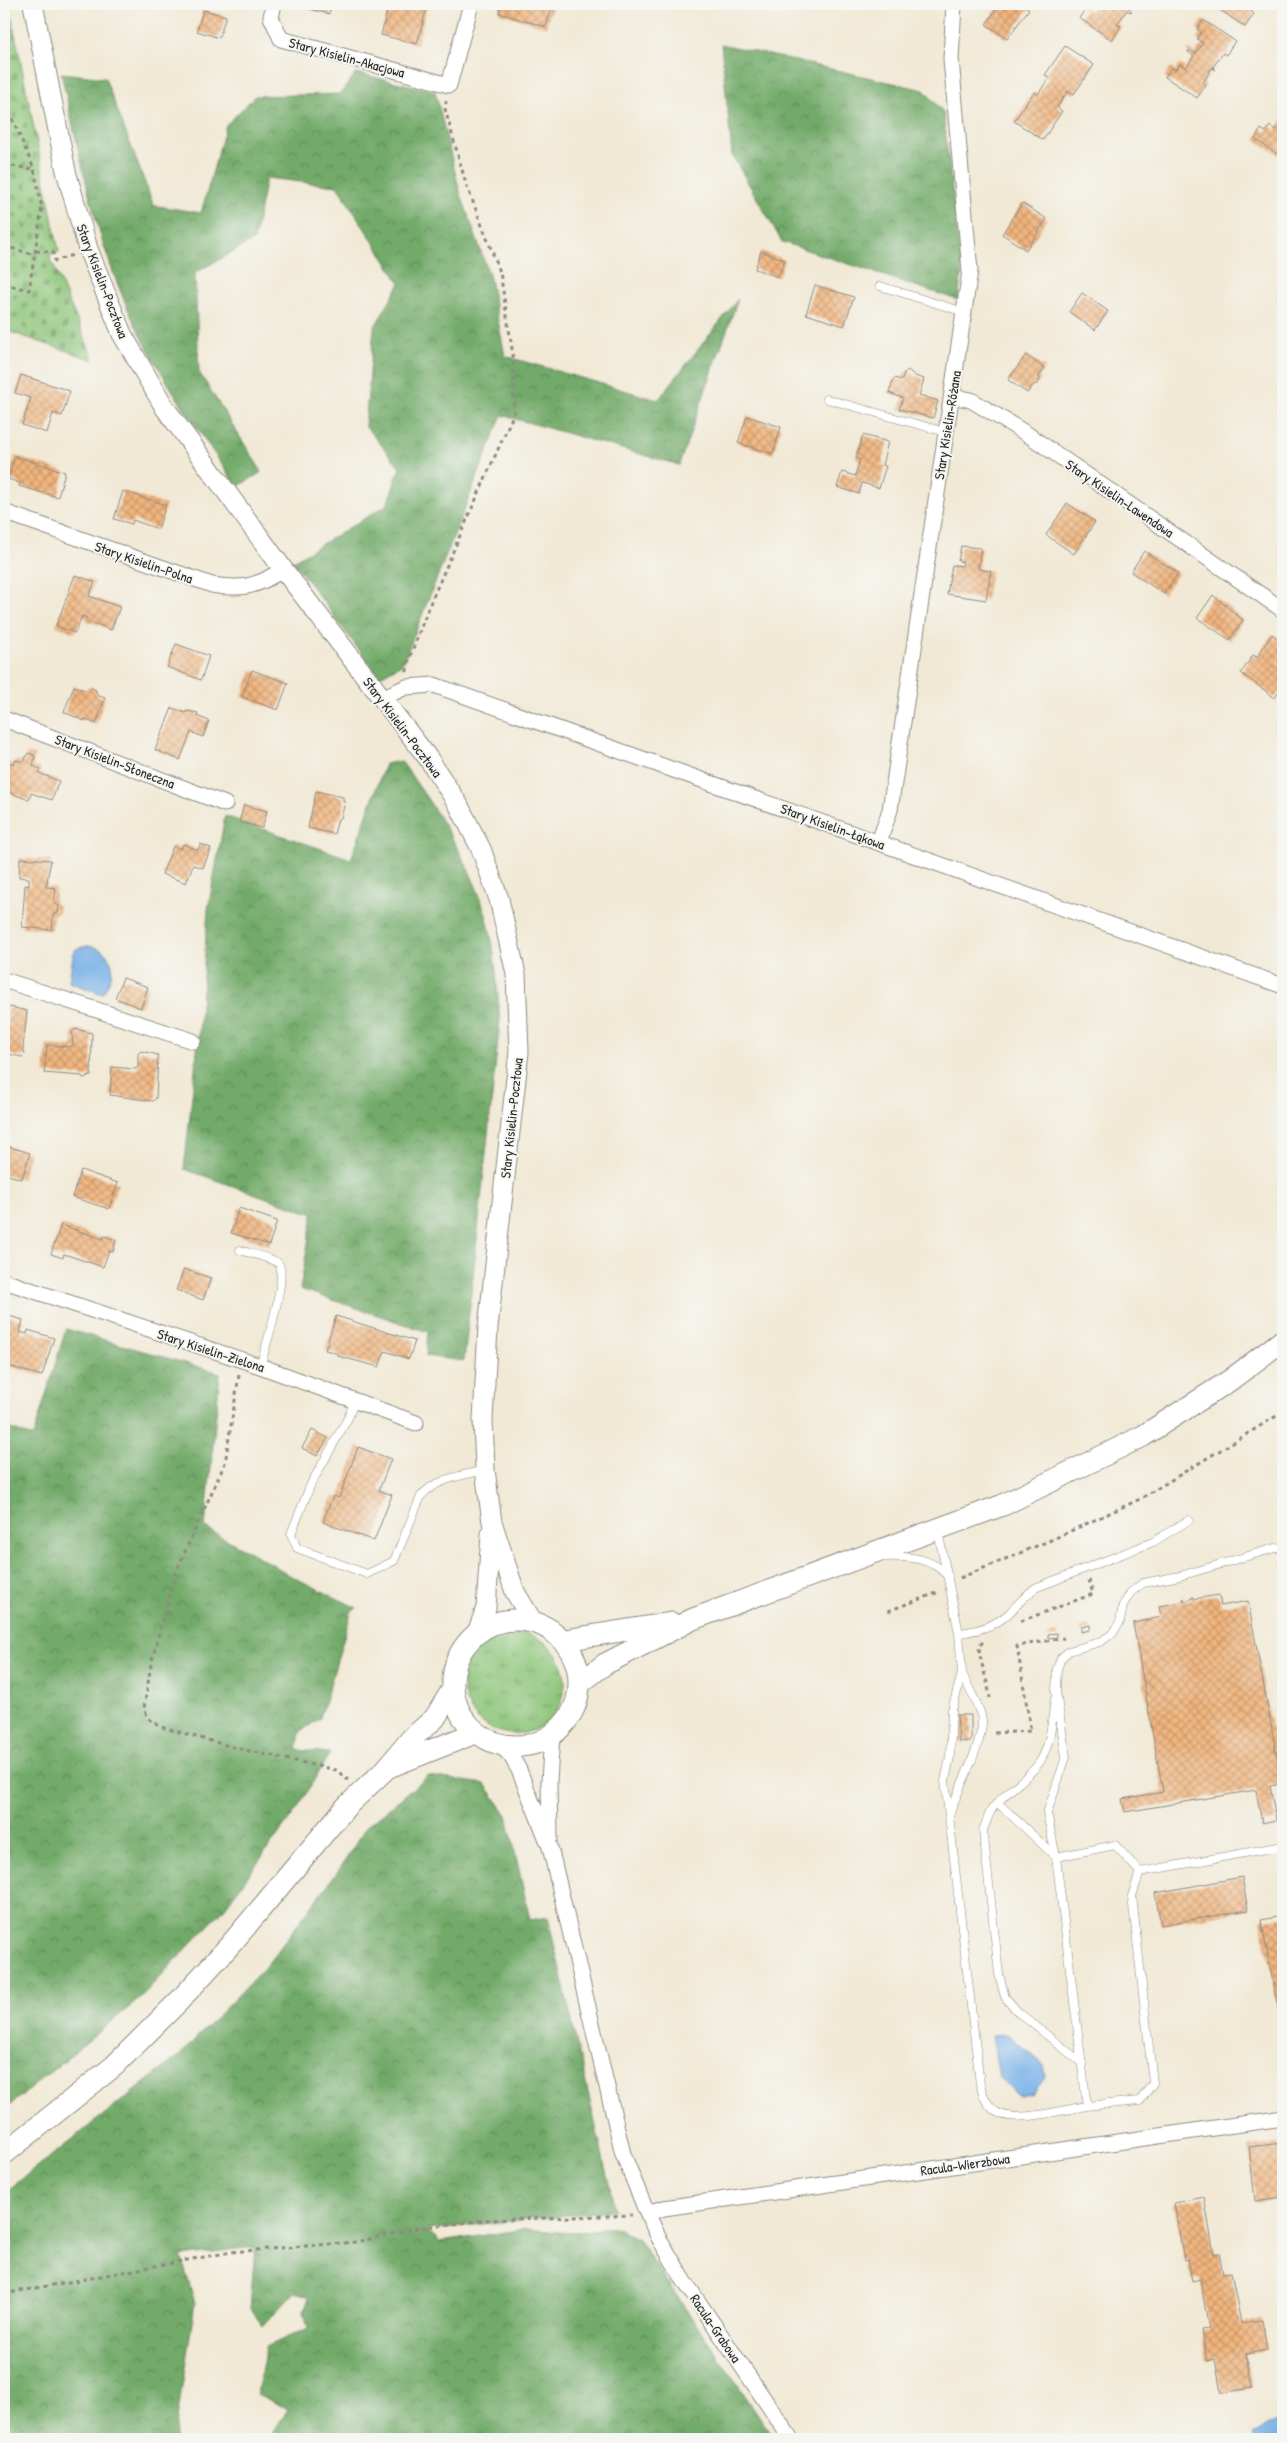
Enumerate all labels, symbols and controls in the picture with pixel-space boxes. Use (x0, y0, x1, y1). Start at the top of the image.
street label: Stary Kisielin-Akacjowa (287, 32, 407, 83)
street label: Stary Kisielin-Pocztowa (72, 221, 134, 342)
street label: Stary Kisielin-Różana (929, 369, 966, 481)
street label: Stary Kisielin-Lawendowa (1062, 455, 1178, 542)
street label: Stary Kisielin-Polna (92, 536, 196, 589)
street label: Stary Kisielin-Pocztowa (358, 673, 447, 782)
street label: Stary Kisielin-Słoneczna (52, 729, 178, 794)
street label: Stary Kisielin-Łąkowa (778, 798, 888, 855)
street label: Stary Kisielin-Pocztowa (495, 1056, 528, 1179)
street label: Stary Kisielin-Zielona (155, 1324, 268, 1377)
street label: Racula-Wierzbowa (919, 2148, 1011, 2180)
street label: Racula-Grabowa (686, 2290, 746, 2366)

